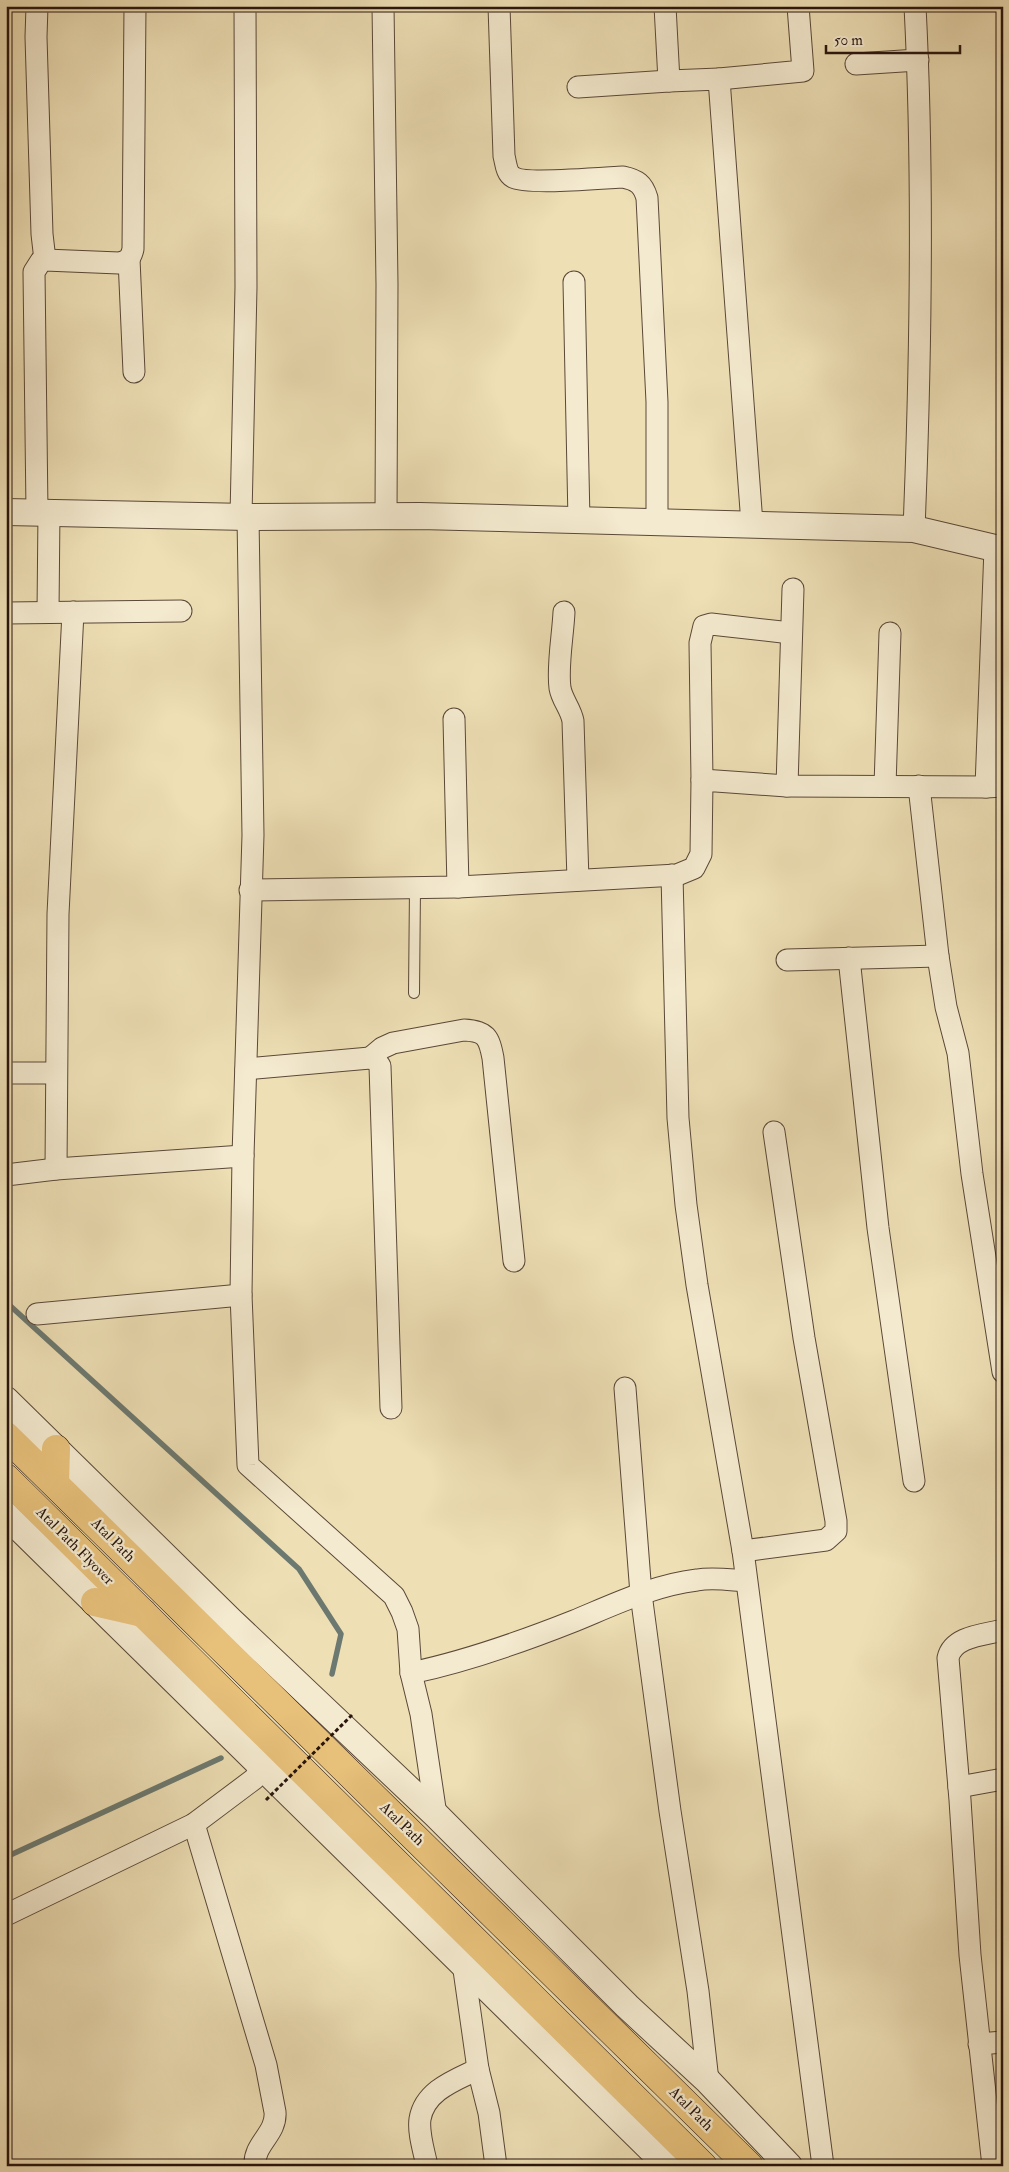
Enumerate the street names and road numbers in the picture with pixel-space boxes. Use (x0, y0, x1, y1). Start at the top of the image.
street label: Atal Path Flyover (31, 1502, 118, 1589)
street label: Atal Path (86, 1513, 139, 1566)
street label: Atal Path (375, 1797, 428, 1850)
street label: Atal Path (664, 2082, 717, 2135)

